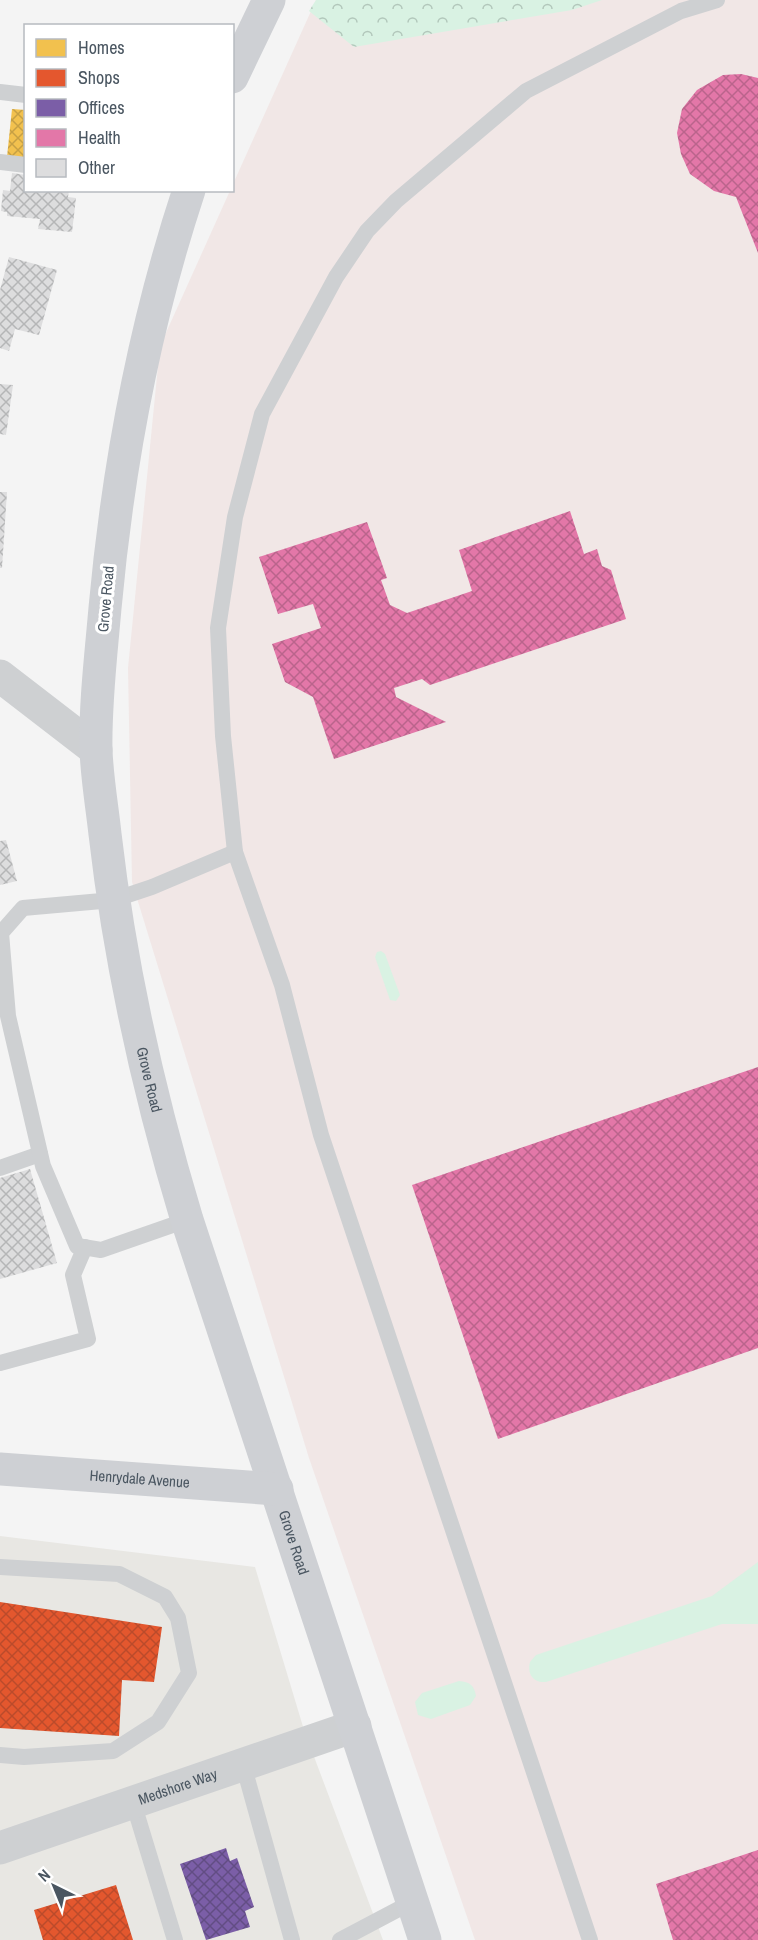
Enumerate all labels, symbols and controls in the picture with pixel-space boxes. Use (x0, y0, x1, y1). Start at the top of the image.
legend (24, 24, 234, 192)
text: Homes (78, 35, 125, 60)
text: Shops (78, 65, 120, 90)
text: Offices (78, 95, 125, 120)
text: Health (78, 125, 121, 150)
text: Other (78, 155, 115, 180)
street label: Grove Road (92, 565, 119, 633)
street label: Grove Road (132, 1045, 168, 1114)
street label: Henrydale Avenue (89, 1464, 191, 1493)
street label: Grove Road (274, 1508, 314, 1577)
street label: Medshore Way (135, 1763, 221, 1810)
north arrow (24, 1856, 84, 1916)
text: N (33, 1864, 55, 1886)

